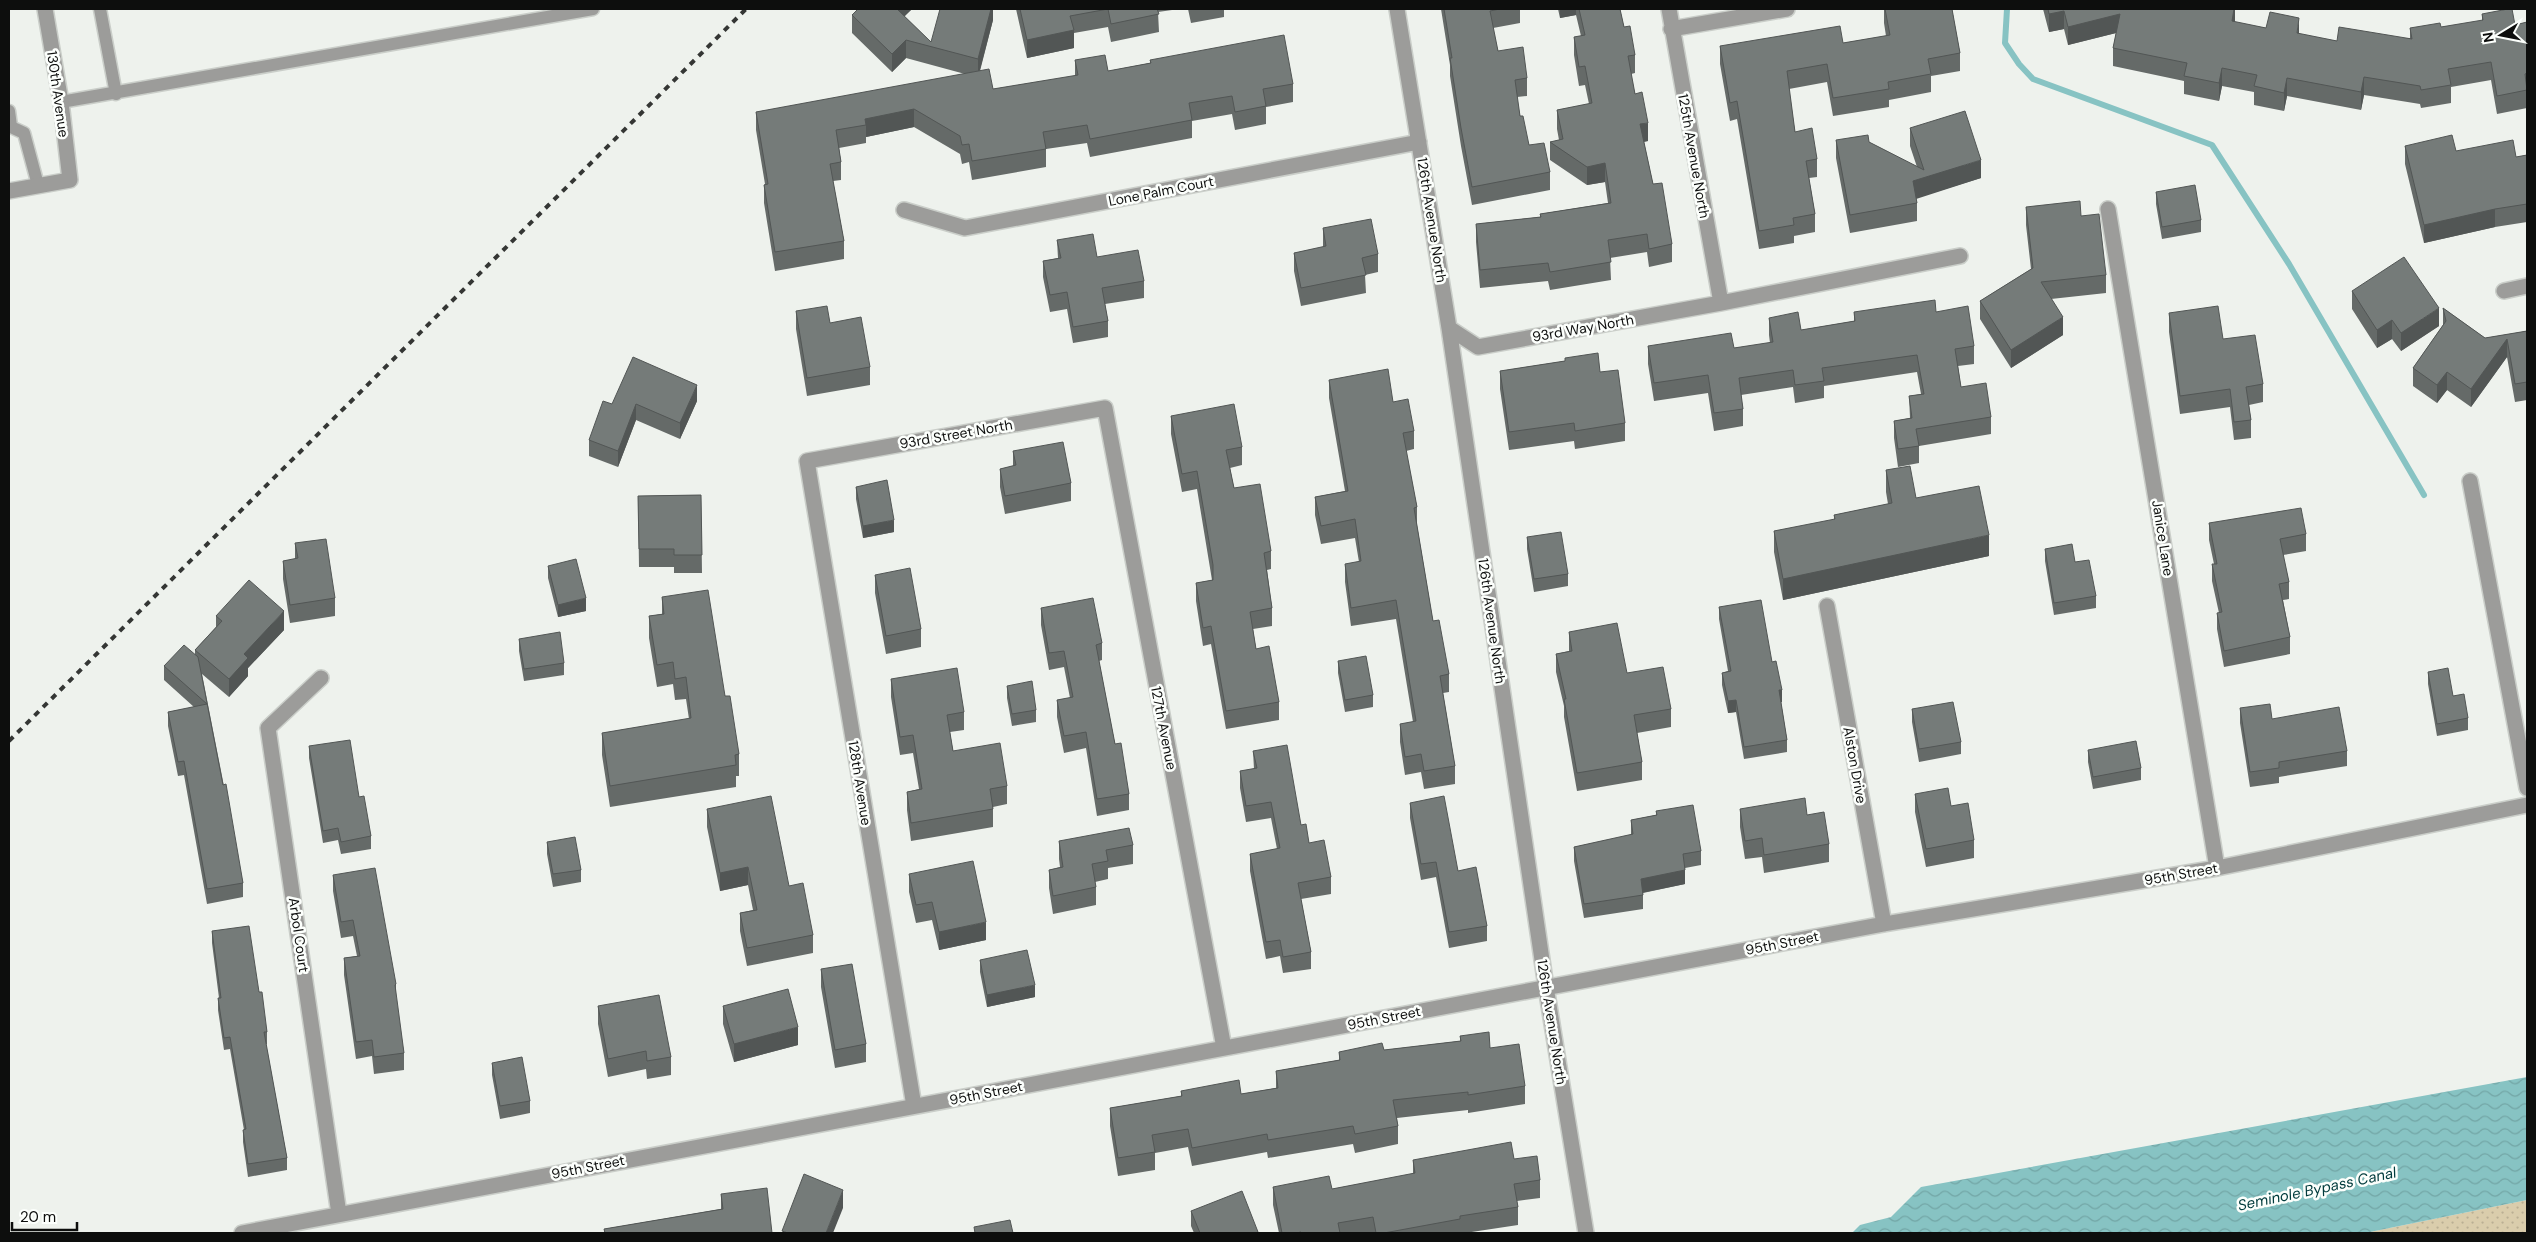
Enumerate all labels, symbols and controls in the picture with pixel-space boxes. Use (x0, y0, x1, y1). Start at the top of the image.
north arrow (2476, 10, 2526, 60)
text: N (2478, 31, 2498, 44)
street label: 130th Avenue (43, 50, 73, 138)
street label: 125th Avenue North (1674, 92, 1714, 220)
street label: 126th Avenue North (1413, 156, 1451, 284)
street label: Lone Palm Court (1107, 172, 1215, 210)
street label: 93rd Way North (1531, 310, 1635, 346)
street label: 93rd Street North (898, 415, 1014, 453)
street label: Janice Lane (2148, 499, 2178, 577)
street label: 126th Avenue North (1474, 557, 1510, 685)
street label: 127th Avenue (1147, 685, 1181, 771)
street label: Alston Drive (1839, 725, 1871, 805)
street label: 128th Avenue (844, 739, 876, 827)
street label: 95th Street (2143, 859, 2219, 889)
street label: Arbol Court (285, 896, 313, 974)
street label: 95th Street (1744, 927, 1820, 959)
street label: 126th Avenue North (1533, 958, 1571, 1086)
street label: 95th Street (1346, 1002, 1422, 1034)
street label: 95th Street (948, 1077, 1024, 1109)
street label: 95th Street (550, 1151, 626, 1183)
water label: Seminole Bypass Canal (2236, 1162, 2399, 1216)
scale bar (12, 1200, 78, 1232)
text: 20 m (20, 1207, 56, 1227)

